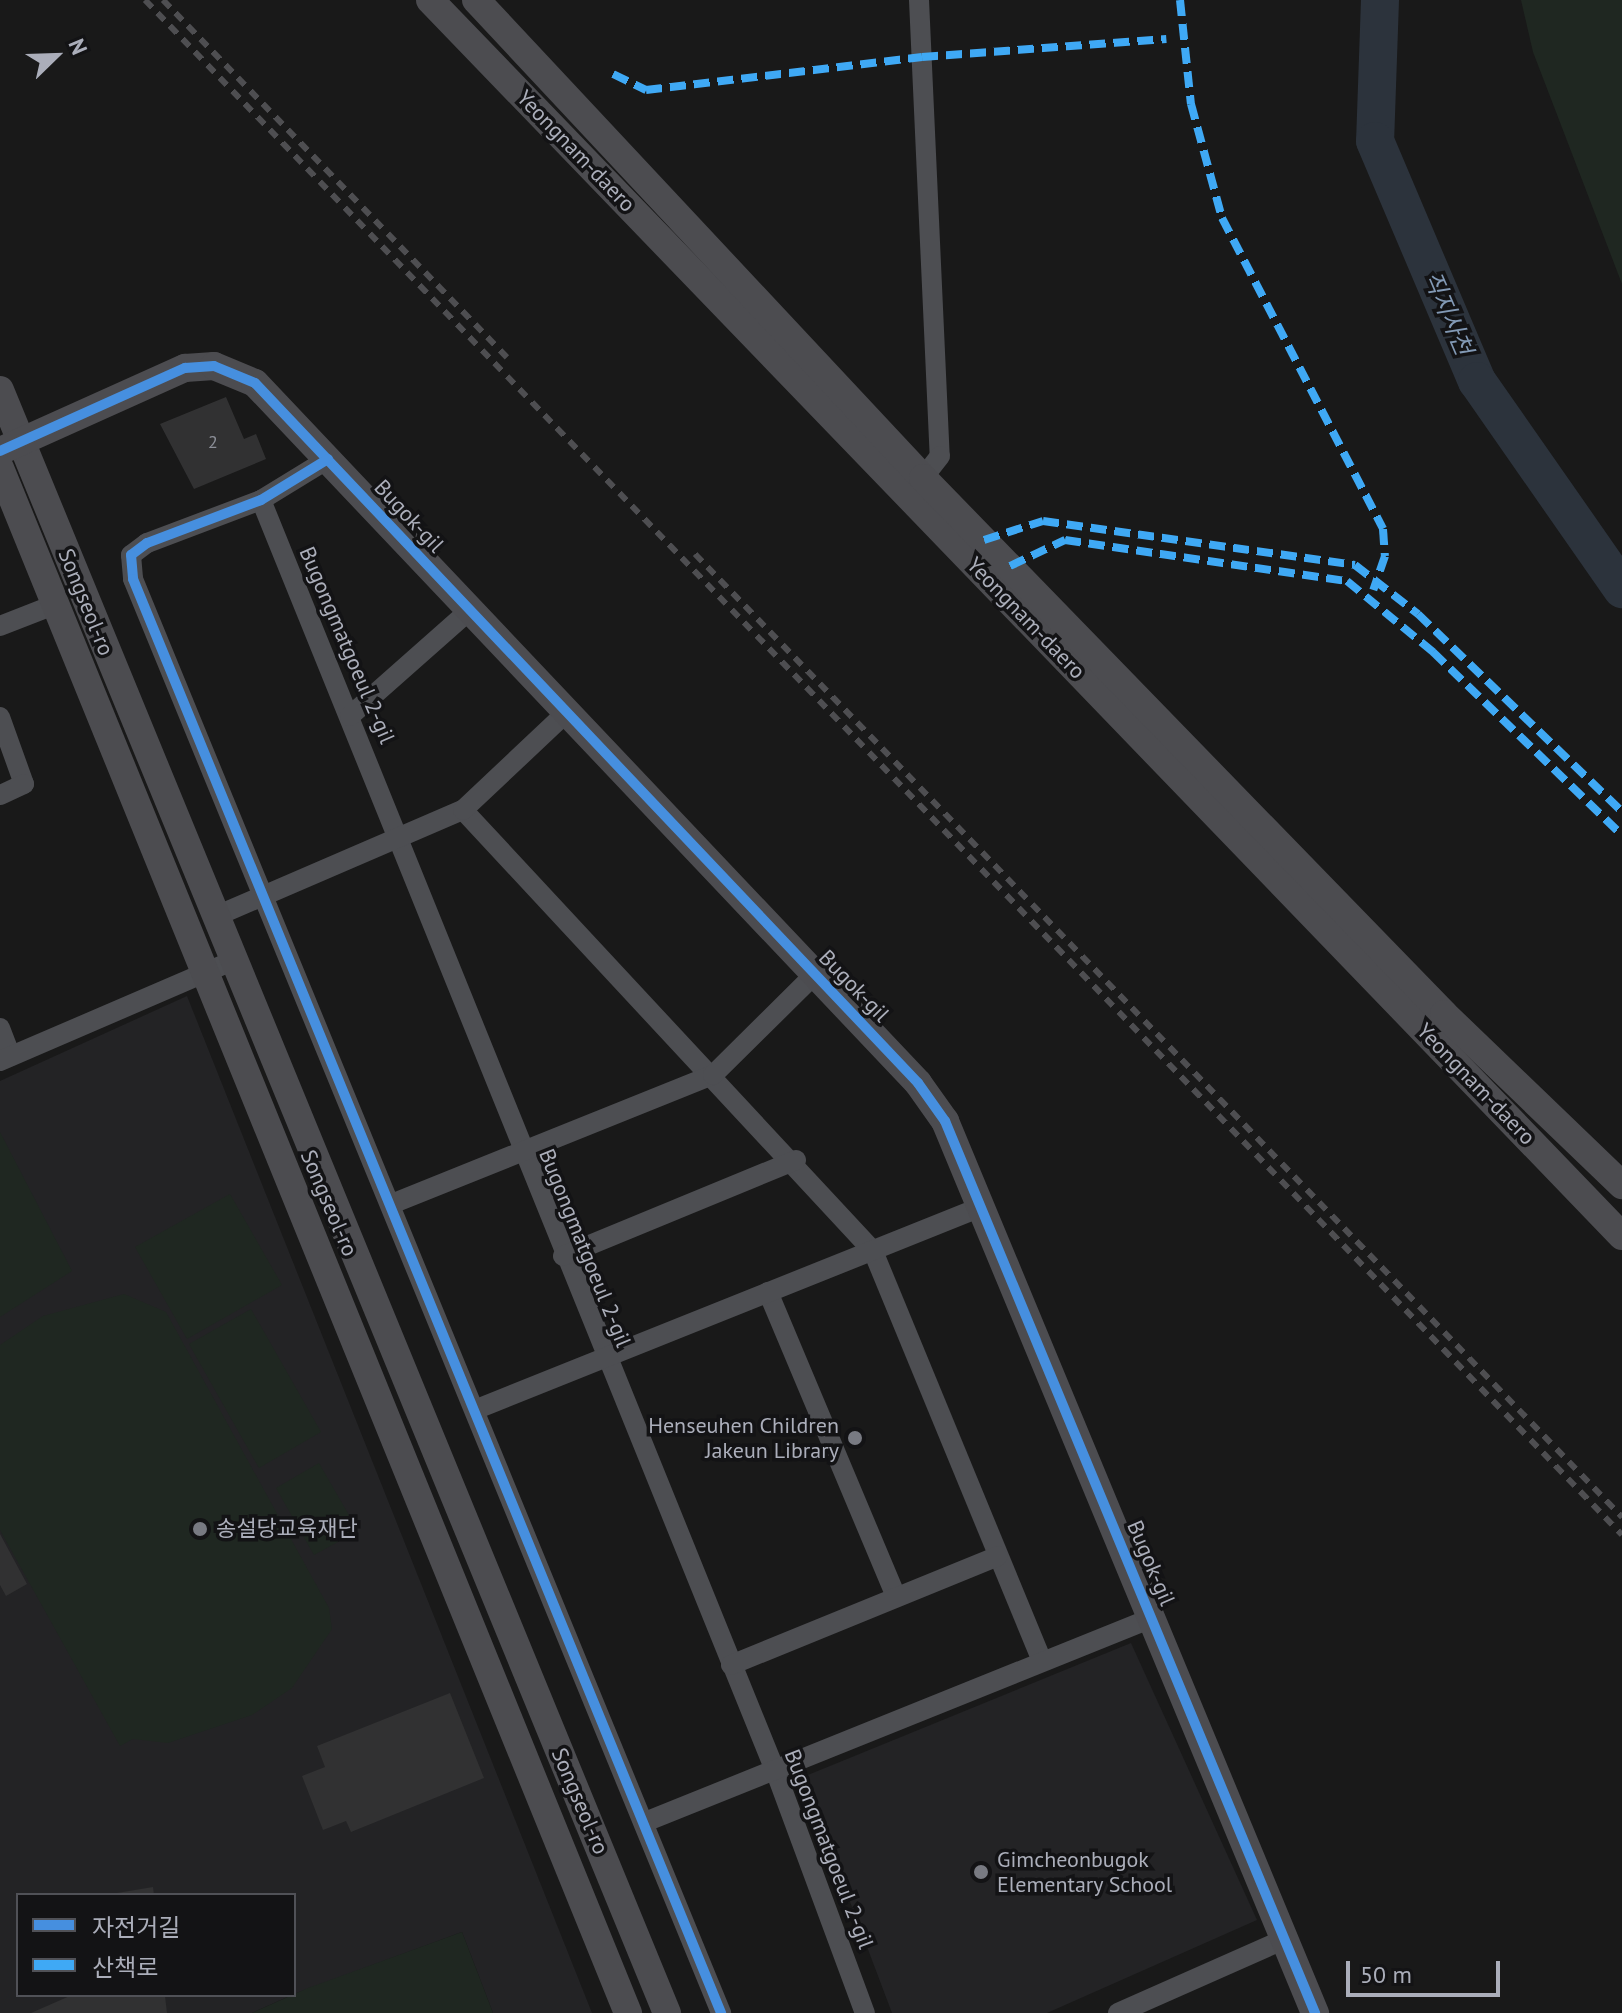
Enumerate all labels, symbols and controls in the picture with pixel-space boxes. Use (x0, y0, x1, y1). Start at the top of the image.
north arrow (16, 16, 96, 96)
text: N (62, 34, 94, 59)
street label: Yeongnam-daero (511, 85, 641, 217)
water label: 직지사천 (1417, 267, 1479, 359)
house number: 2 (208, 431, 218, 453)
street label: Bugok-gil (369, 474, 449, 558)
street label: Bugongmatgoeul 2-gil (294, 543, 400, 747)
street label: Songseol-ro (53, 545, 119, 659)
street label: Yeongnam-daero (961, 552, 1091, 684)
street label: Bugok-gil (813, 944, 895, 1028)
street label: Yeongnam-daero (1411, 1018, 1541, 1150)
street label: Bugongmatgoeul 2-gil (533, 1145, 637, 1351)
street label: Songseol-ro (295, 1146, 363, 1260)
place label: Henseuhen Children Jakeun Library (648, 1412, 839, 1464)
marker: Henseuhen Children Jakeun Library (846, 1429, 864, 1447)
place label: 송설당교육재단 (216, 1516, 358, 1542)
street label: Bugok-gil (1121, 1516, 1181, 1610)
marker: 송설당교육재단 (191, 1520, 209, 1538)
street label: Songseol-ro (546, 1744, 614, 1858)
street label: Bugongmatgoeul 2-gil (779, 1746, 879, 1952)
place label: Gimcheonbugok Elementary School (997, 1846, 1173, 1898)
marker: Gimcheonbugok Elementary School (972, 1863, 990, 1881)
legend (16, 1893, 296, 1997)
text: 자전거길 (92, 1912, 180, 1943)
scale bar (1350, 1945, 1504, 1995)
text: 산책로 (92, 1952, 158, 1983)
text: 50 m (1360, 1959, 1412, 1990)

